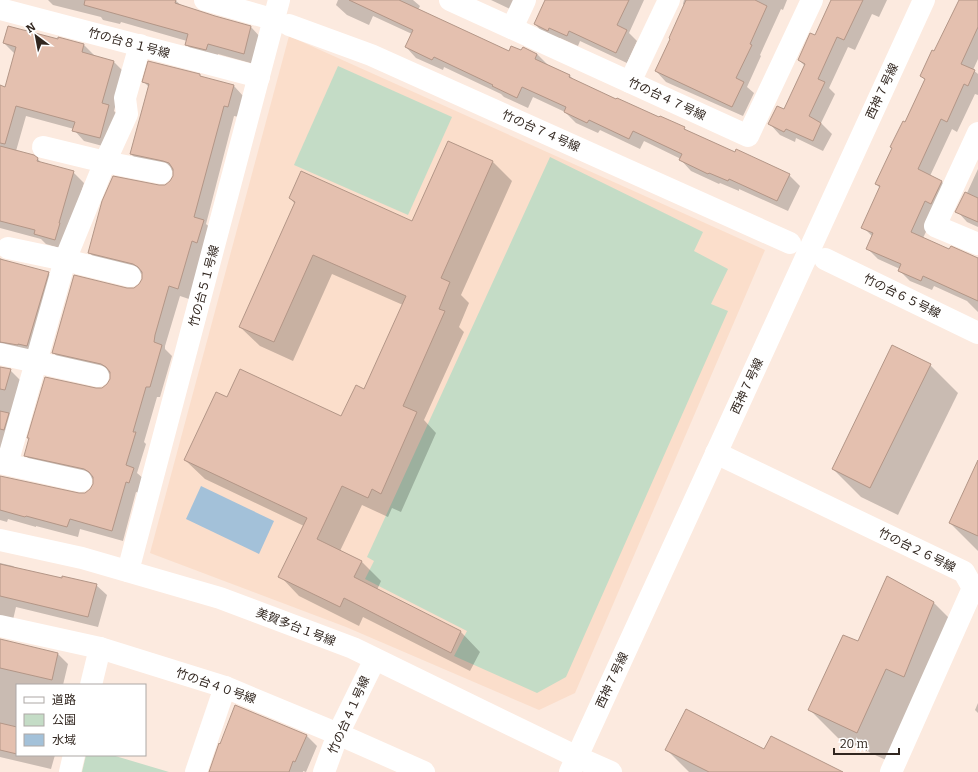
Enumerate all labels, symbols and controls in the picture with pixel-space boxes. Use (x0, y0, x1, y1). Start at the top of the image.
north arrow (16, 16, 56, 56)
text: N (24, 20, 38, 36)
street label: 竹の台８１号線 (87, 25, 171, 61)
street label: 西神７号線 (863, 61, 901, 121)
street label: 竹の台４７号線 (626, 75, 708, 123)
street label: 竹の台７４号線 (500, 108, 582, 154)
street label: 竹の台５１号線 (186, 244, 222, 328)
street label: 竹の台６５号線 (861, 271, 943, 321)
street label: 西神７号線 (728, 356, 766, 416)
street label: 竹の台２６号線 (876, 525, 958, 575)
street label: 美賀多台１号線 (254, 605, 338, 649)
street label: 西神７号線 (593, 650, 631, 710)
street label: 竹の台４０号線 (174, 666, 258, 706)
street label: 竹の台４１号線 (326, 674, 372, 756)
legend (16, 684, 146, 756)
text: 道路 (52, 693, 76, 707)
text: 公園 (52, 713, 76, 727)
scale bar (834, 730, 899, 756)
text: 水域 (52, 733, 76, 747)
text: 20 m (840, 737, 869, 751)

